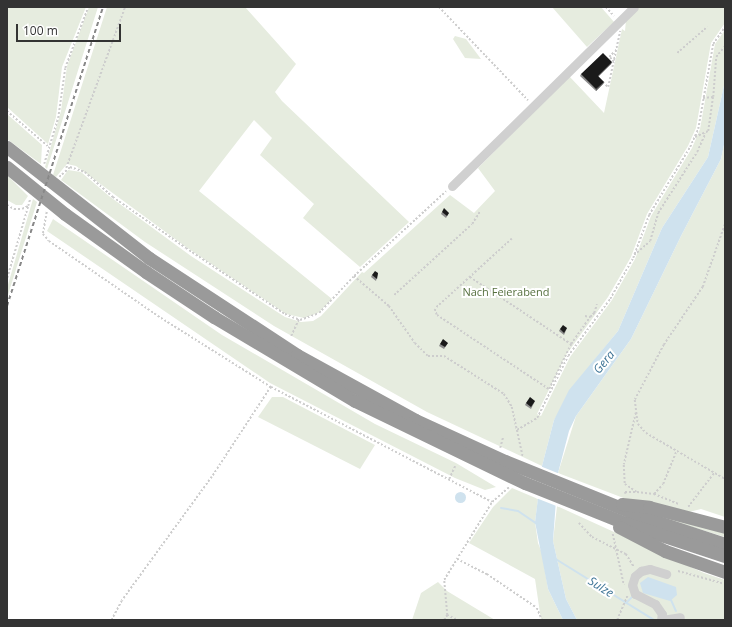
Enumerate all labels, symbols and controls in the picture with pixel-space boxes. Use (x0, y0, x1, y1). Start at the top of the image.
scale bar (18, 16, 123, 42)
text: 100 m (23, 22, 58, 39)
park label: Nach Feierabend (462, 285, 550, 299)
water label: Gera (590, 347, 618, 377)
water label: Sulze (586, 574, 616, 600)

